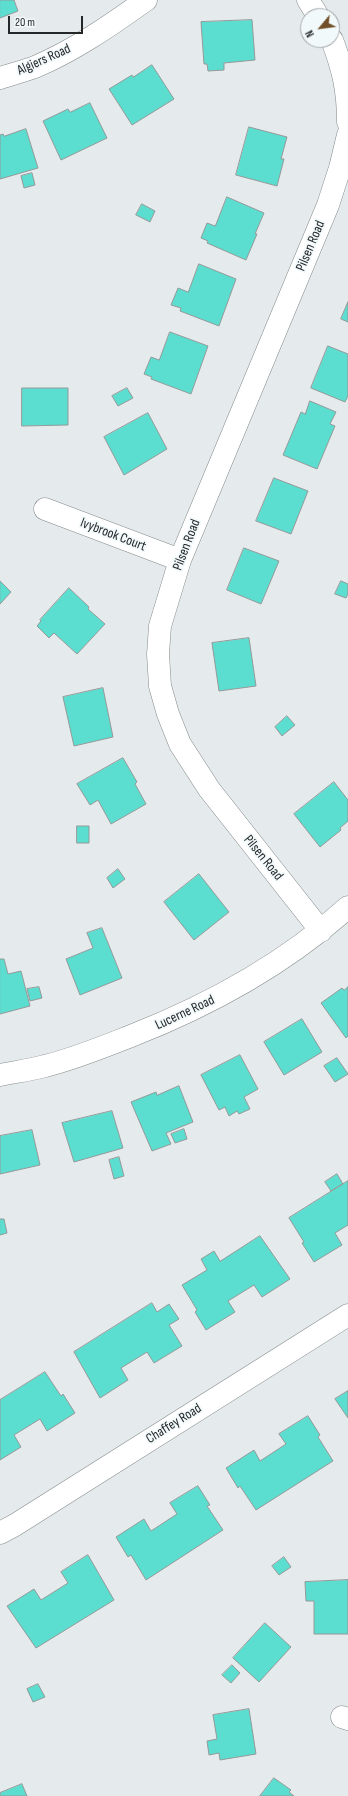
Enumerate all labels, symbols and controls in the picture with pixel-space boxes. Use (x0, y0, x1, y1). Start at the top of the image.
scale bar (10, 8, 85, 34)
north arrow (300, 8, 340, 48)
text: 20 m (15, 15, 35, 30)
text: N (303, 28, 317, 39)
street label: Algiers Road (15, 41, 73, 79)
street label: Pilsen Road (293, 218, 329, 274)
street label: Ivybrook Court (78, 515, 148, 555)
street label: Pilsen Road (170, 517, 204, 573)
street label: Pilsen Road (240, 832, 286, 884)
street label: Lucerne Road (153, 992, 217, 1034)
street label: Chaffey Road (143, 1400, 205, 1448)

